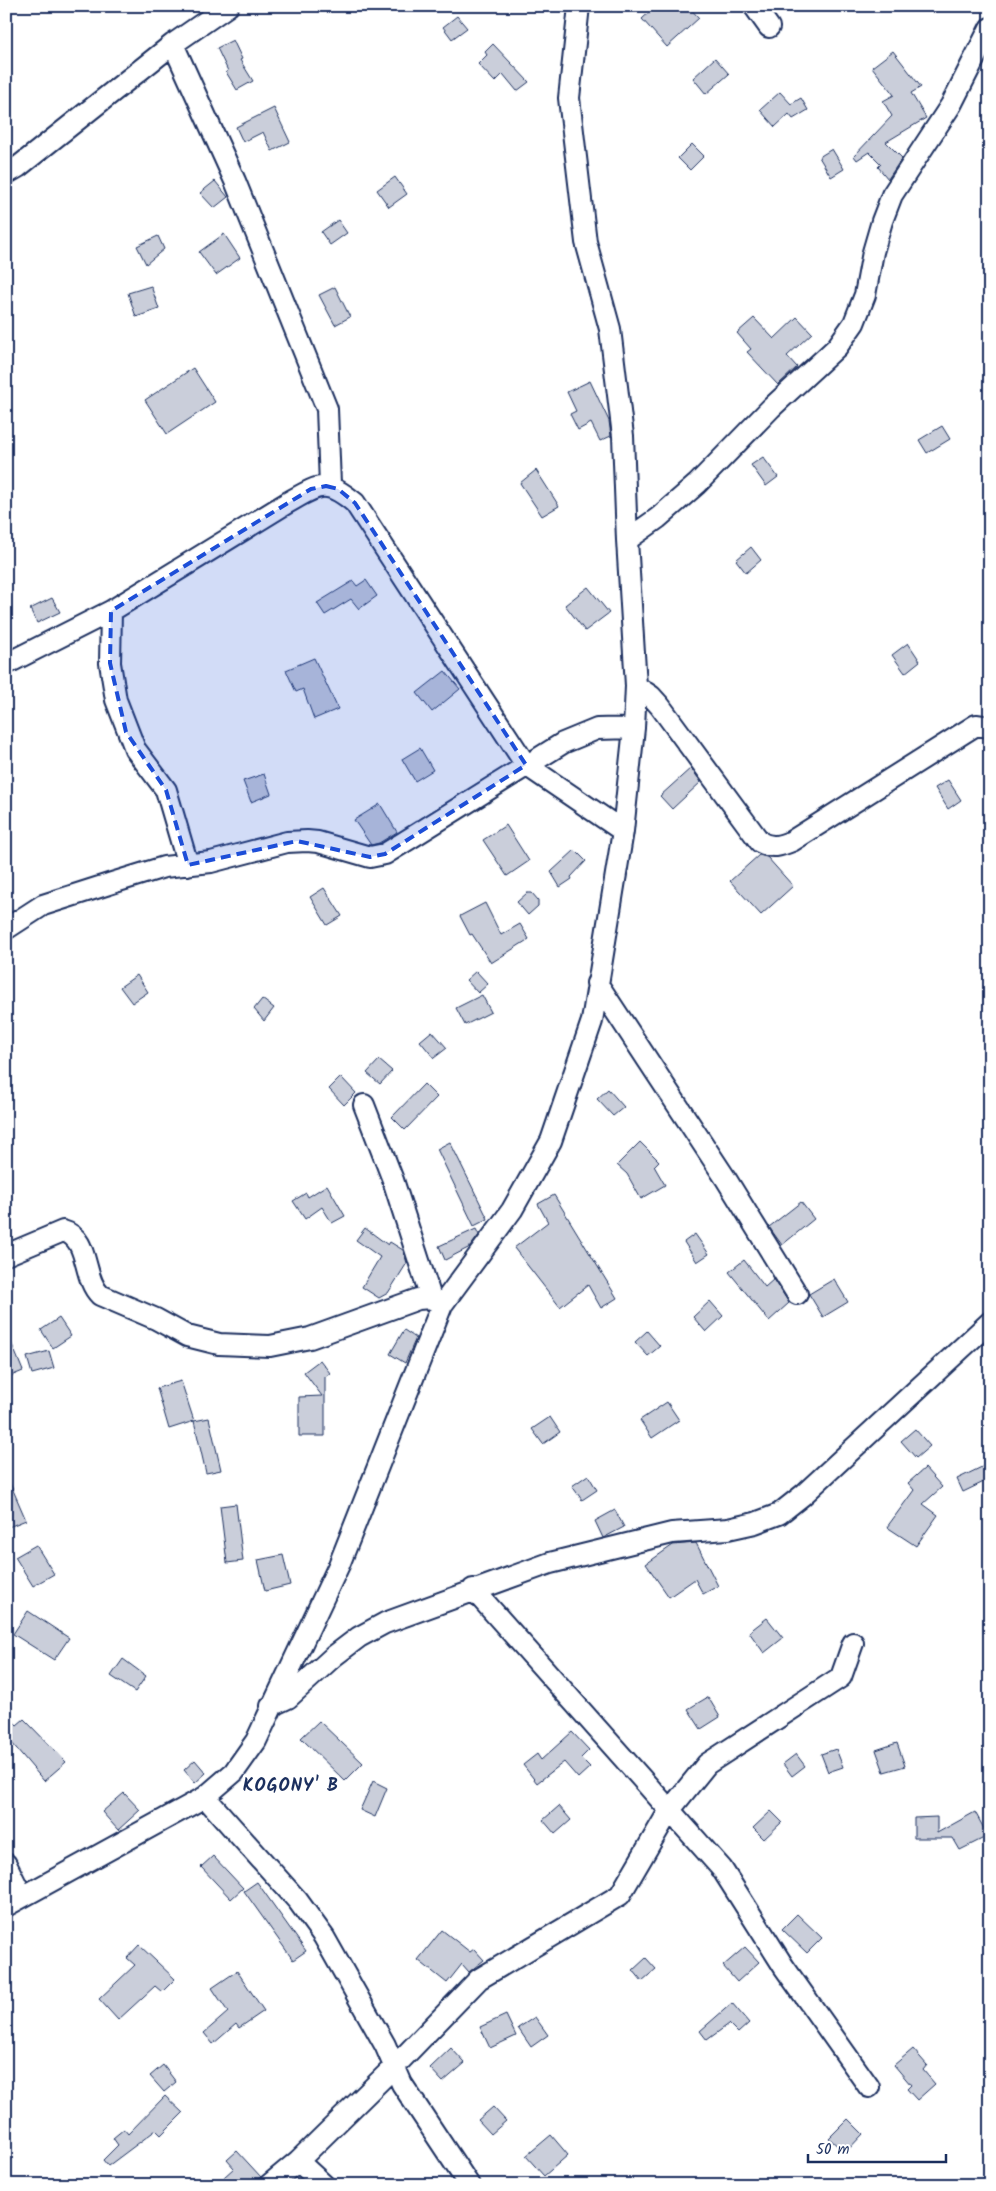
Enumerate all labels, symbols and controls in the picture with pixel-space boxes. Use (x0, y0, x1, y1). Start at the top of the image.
district label: KOGONY' B (243, 1772, 339, 1801)
scale bar (808, 2131, 946, 2163)
text: 50 m (816, 2138, 850, 2162)

